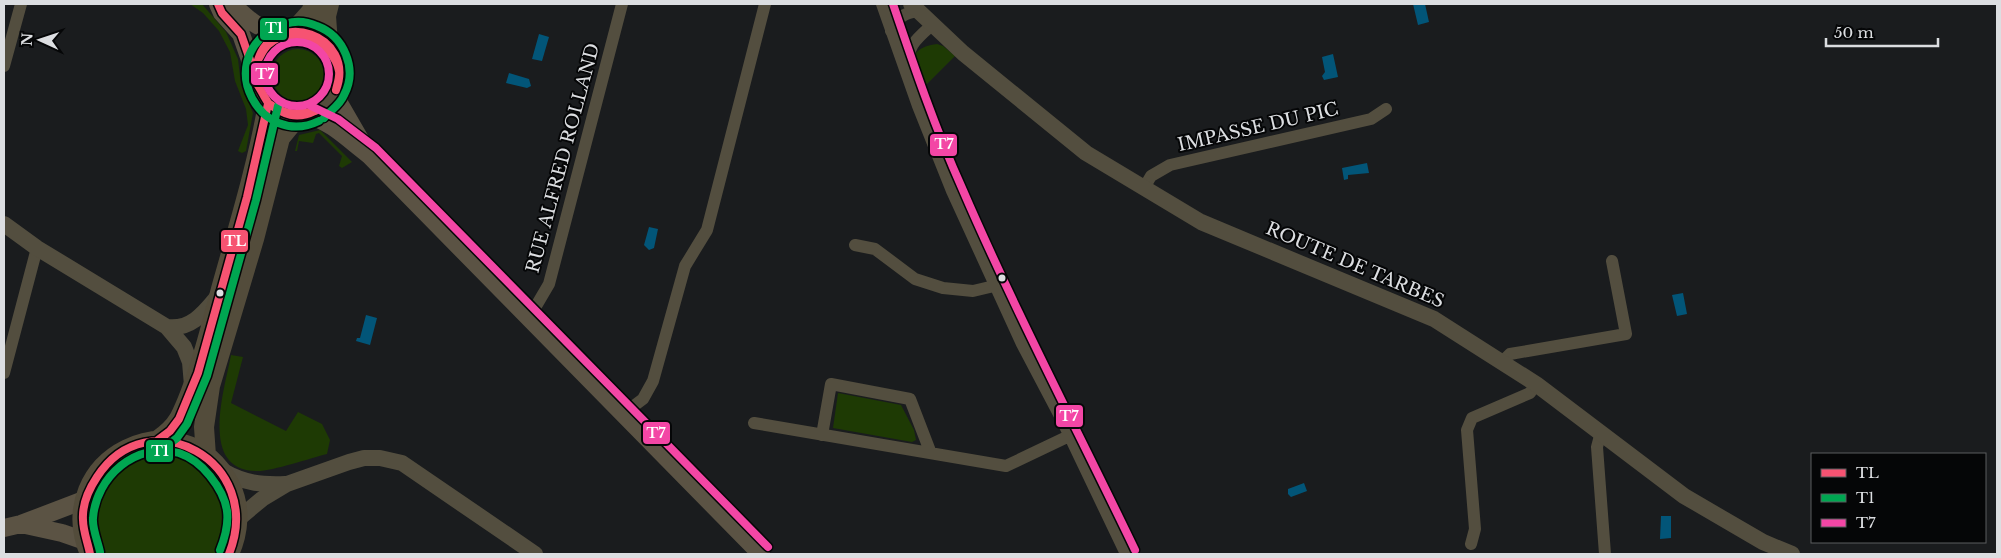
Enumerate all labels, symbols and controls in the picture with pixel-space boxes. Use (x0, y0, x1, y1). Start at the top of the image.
north arrow (15, 15, 65, 65)
scale bar (1826, 15, 1938, 47)
line badge: T1 (259, 17, 288, 41)
text: T1 (265, 19, 283, 37)
text: 50 m (1834, 23, 1874, 42)
text: N (18, 32, 36, 46)
street label: RUE ALFRED ROLLAND (522, 41, 604, 275)
line badge: T7 (250, 62, 279, 86)
text: T7 (256, 65, 275, 83)
street label: IMPASSE DU PIC (1176, 98, 1340, 156)
line badge: T7 (929, 133, 958, 157)
text: T7 (935, 135, 954, 153)
street label: ROUTE DE TARBES (1262, 217, 1448, 313)
line badge: TL (220, 229, 249, 253)
text: TL (224, 232, 246, 250)
unlabelled marker (997, 273, 1007, 283)
unlabelled marker (215, 288, 225, 298)
line badge: T7 (1055, 404, 1084, 428)
text: T7 (1060, 407, 1079, 425)
line badge: T7 (642, 421, 671, 445)
text: T7 (647, 424, 666, 442)
line badge: T1 (145, 439, 174, 463)
text: T1 (151, 442, 169, 460)
legend (1811, 453, 1986, 543)
text: TL (1856, 463, 1879, 482)
text: T1 (1856, 488, 1875, 507)
text: T7 (1856, 513, 1876, 532)

